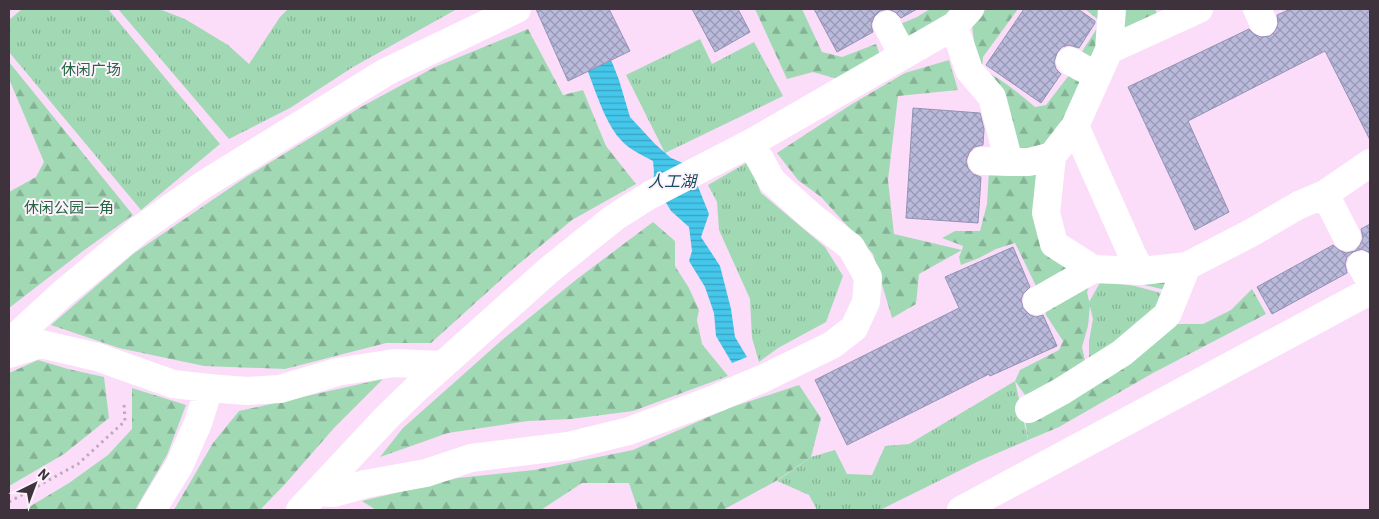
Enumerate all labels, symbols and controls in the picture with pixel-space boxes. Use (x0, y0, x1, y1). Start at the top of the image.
park label: 休闲广场 (61, 60, 121, 78)
water label: 人工湖 (648, 171, 699, 190)
park label: 休闲公园一角 (24, 198, 114, 216)
north arrow (10, 459, 60, 509)
text: N (35, 465, 53, 483)

